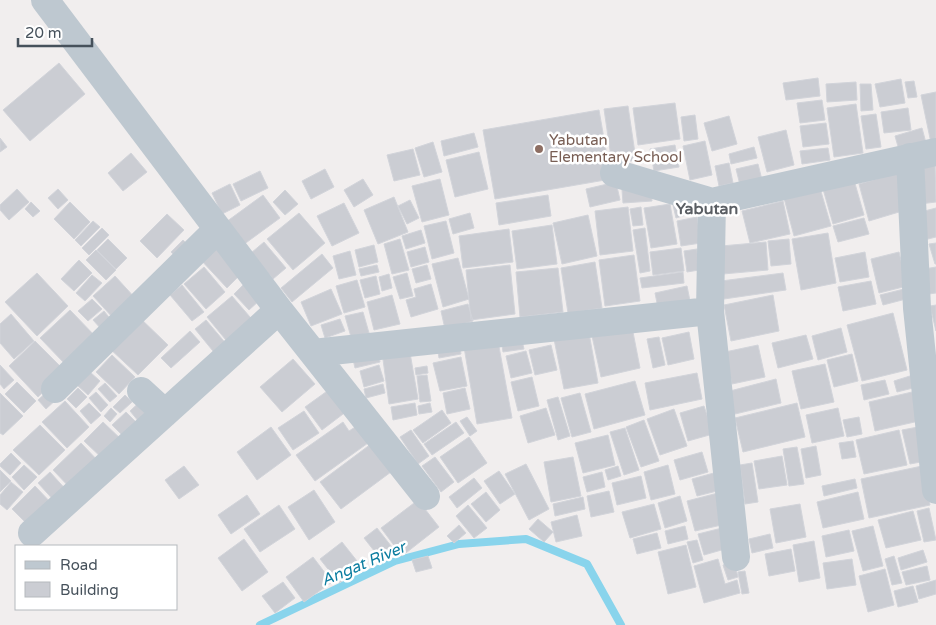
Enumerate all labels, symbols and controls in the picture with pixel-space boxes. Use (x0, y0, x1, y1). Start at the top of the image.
scale bar (18, 15, 91, 47)
text: 20 m (25, 24, 62, 42)
place label: Yabutan Elementary School (549, 131, 682, 166)
marker: Yabutan Elementary School (533, 143, 545, 155)
district label: Yabutan (676, 199, 738, 219)
water label: Angat River (318, 536, 410, 591)
legend (15, 545, 178, 610)
text: Road (60, 556, 98, 574)
text: Building (60, 581, 119, 599)

